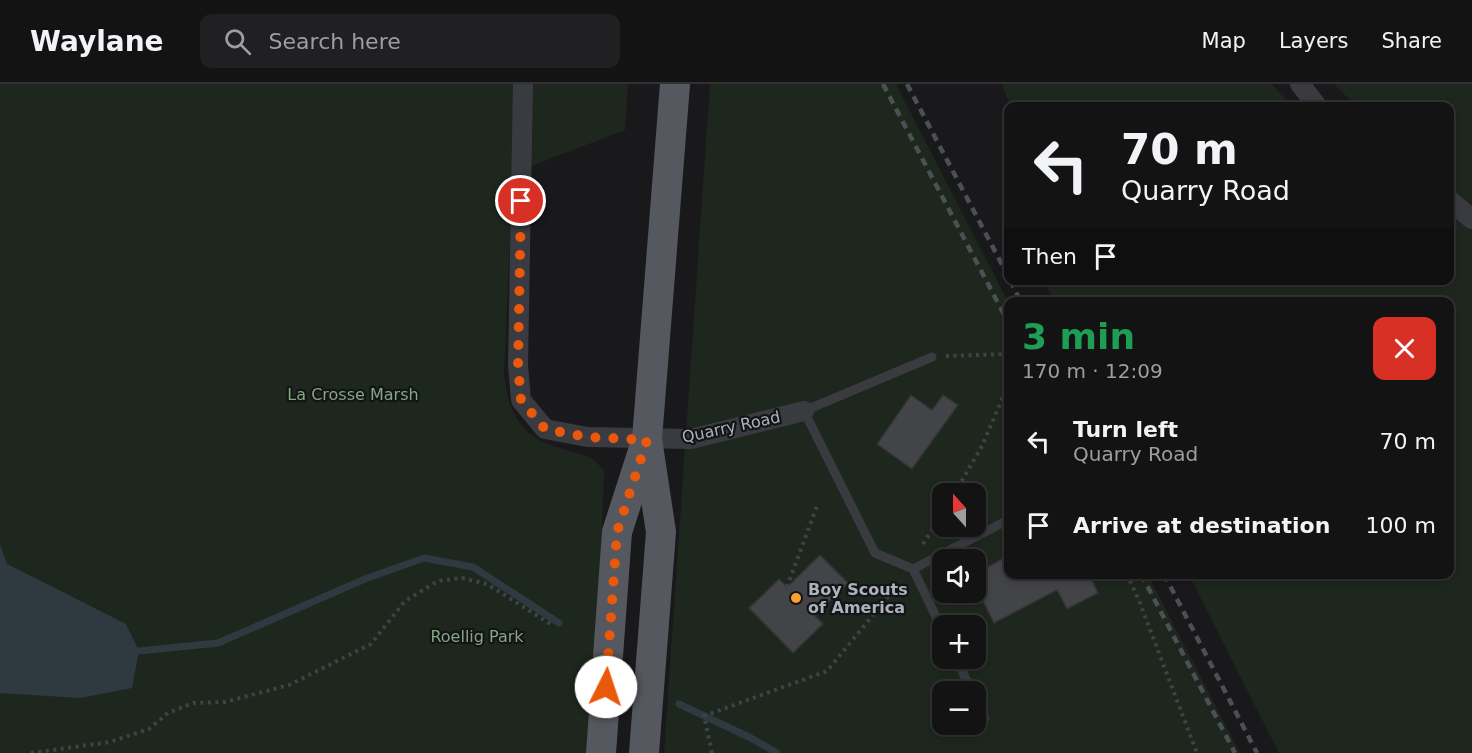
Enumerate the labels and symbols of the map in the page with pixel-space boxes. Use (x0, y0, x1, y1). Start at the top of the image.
pin (495, 175, 546, 226)
park label: La Crosse Marsh (287, 385, 419, 404)
street label: Quarry Road (680, 407, 782, 447)
north arrow (932, 483, 986, 537)
place label: Boy Scouts of America (808, 580, 908, 617)
marker: Boy Scouts of America (789, 591, 803, 605)
park label: Roellig Park (430, 627, 524, 646)
position arrow (574, 655, 638, 719)

